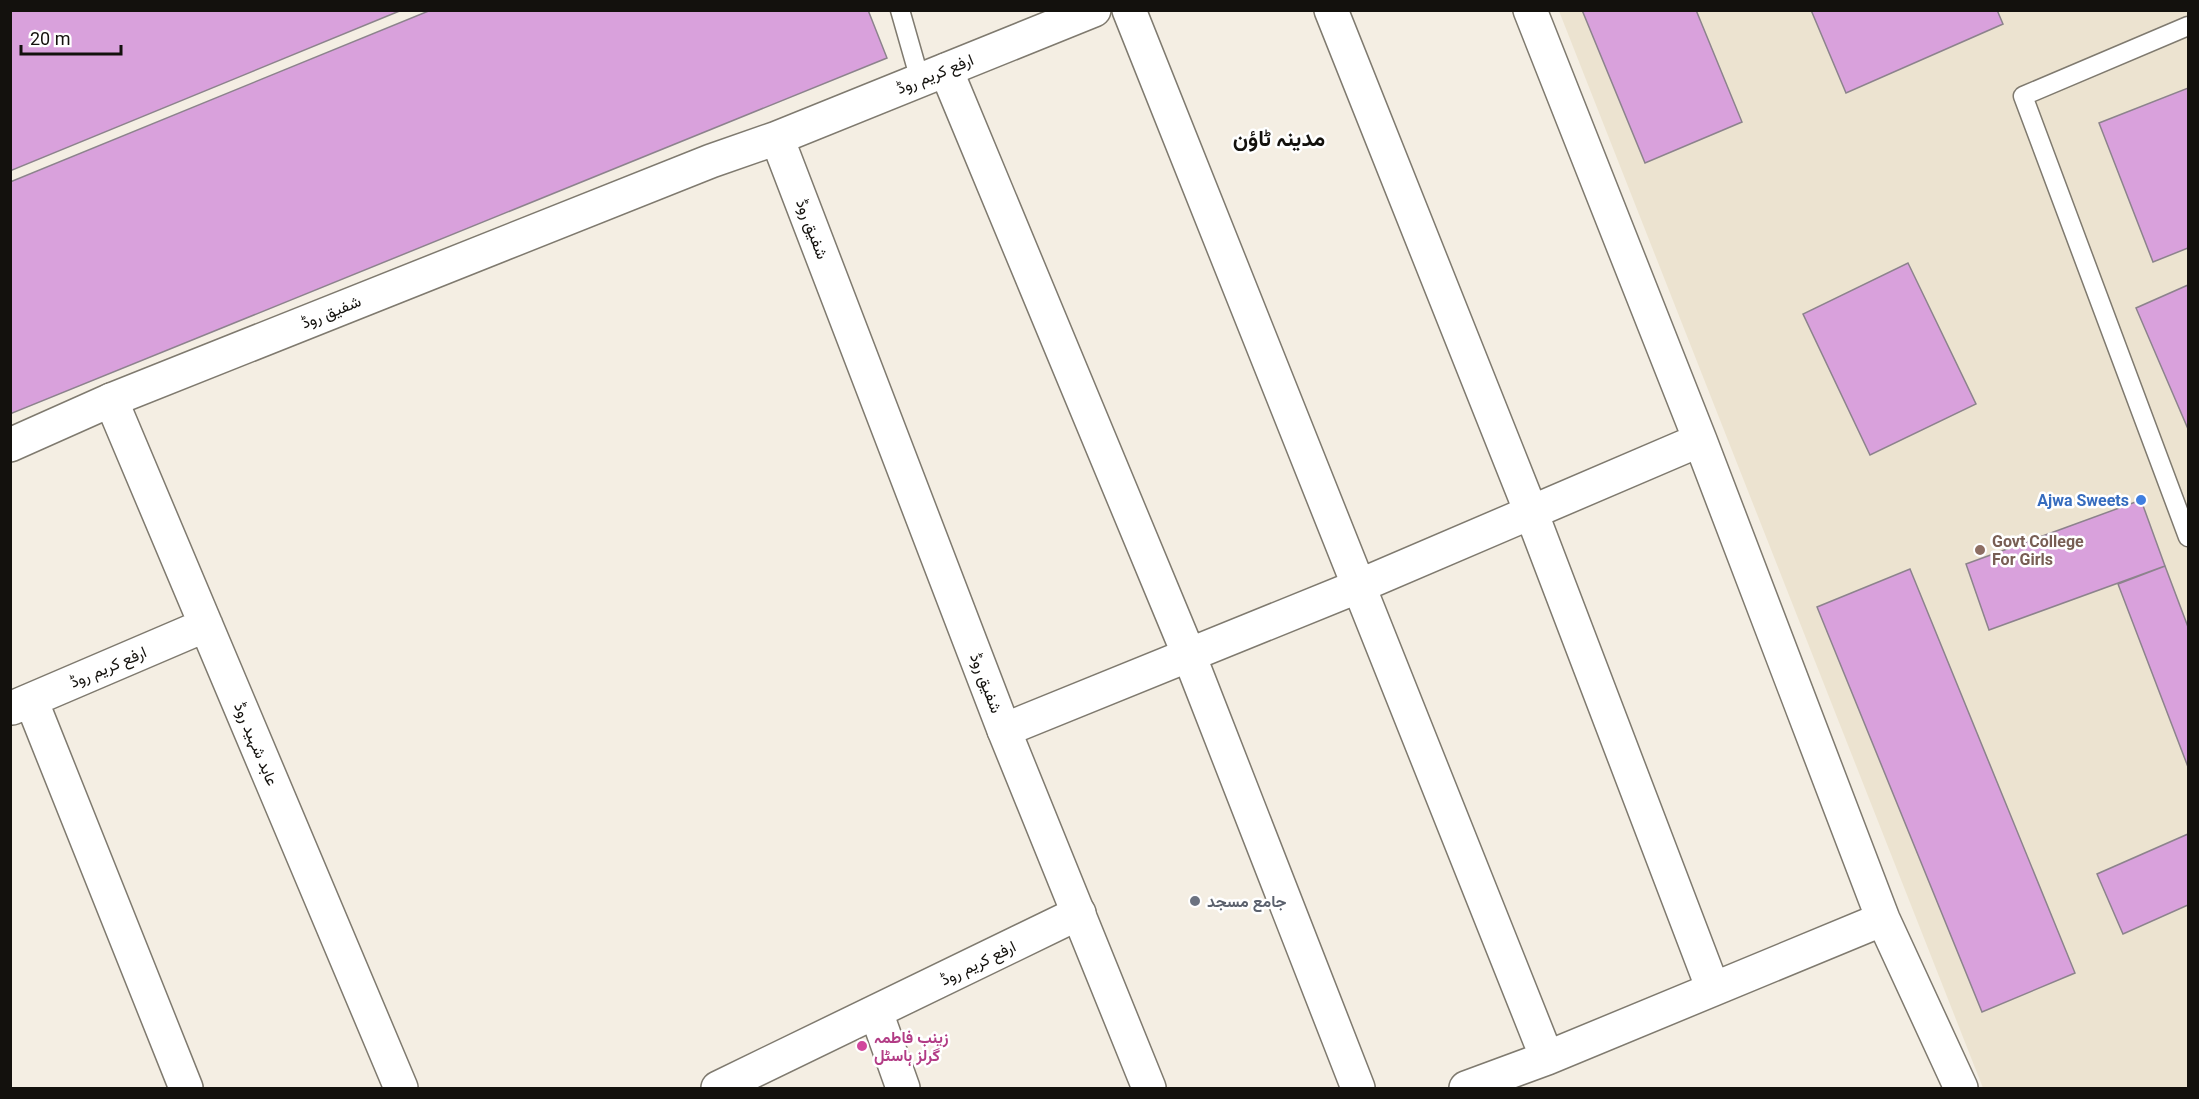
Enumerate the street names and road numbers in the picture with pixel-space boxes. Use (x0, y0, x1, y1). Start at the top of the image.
street label: ارفع کریم روڈ (894, 50, 977, 100)
street label: شفیق روڈ (791, 196, 832, 262)
street label: شفیق روڈ (298, 291, 364, 333)
street label: ارفع کریم روڈ (67, 642, 150, 693)
street label: شفیق روڈ (965, 650, 1006, 716)
street label: عابد شہید روڈ (229, 700, 282, 789)
street label: ارفع کریم روڈ (937, 937, 1020, 991)

